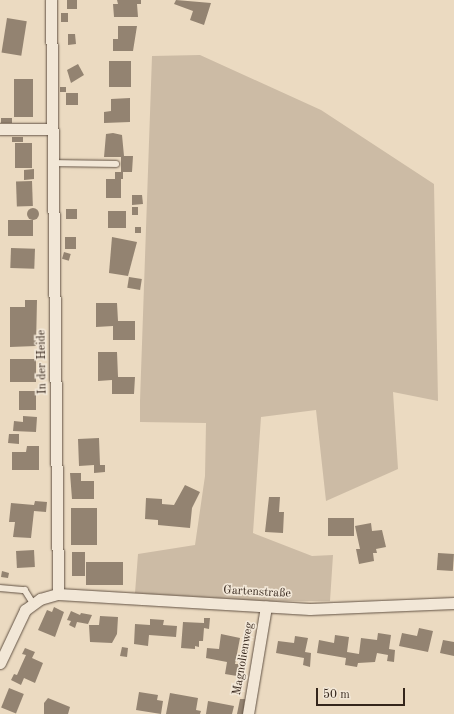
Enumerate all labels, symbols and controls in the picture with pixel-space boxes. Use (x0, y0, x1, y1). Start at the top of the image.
street label: In der Heide (35, 330, 51, 394)
street label: Gartenstraße (223, 584, 291, 602)
street label: Magnolienweg (230, 621, 258, 697)
scale bar (318, 680, 407, 706)
text: 50 m (323, 689, 350, 701)

